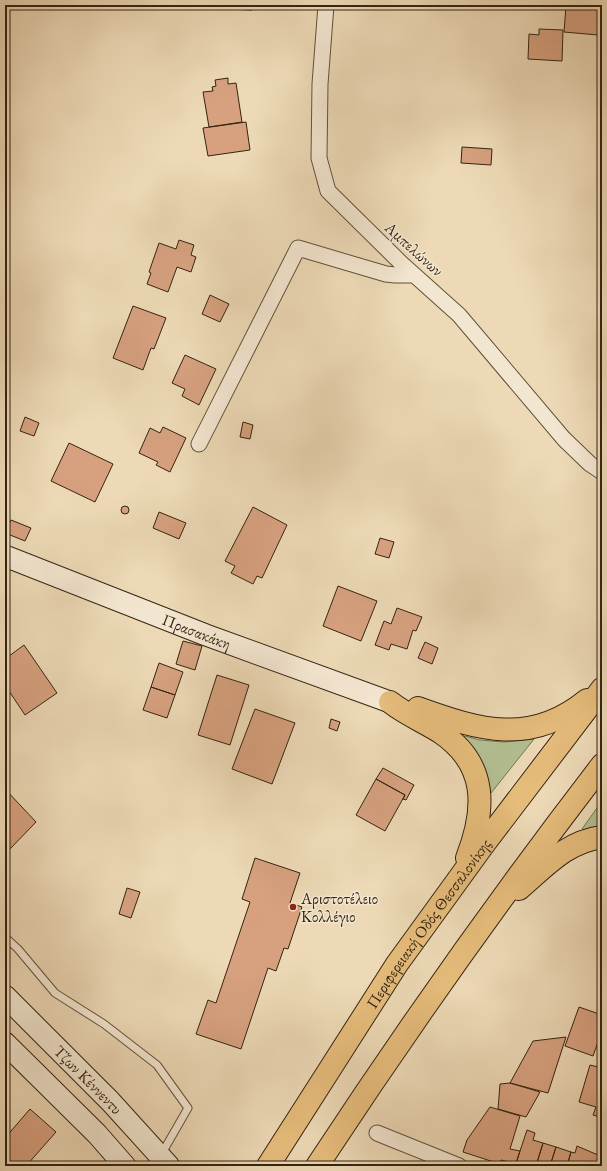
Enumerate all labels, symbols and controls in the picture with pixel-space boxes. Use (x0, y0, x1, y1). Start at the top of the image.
street label: Αμπελώνων (380, 217, 448, 281)
street label: Πρασακάκη (159, 608, 234, 654)
street label: Περιφερειακή Οδός Θεσσαλονίκης (361, 833, 496, 1012)
place label: Αριστοτέλειο Κολλέγιο (300, 888, 378, 927)
marker: Αριστοτέλειο Κολλέγιο (288, 902, 298, 912)
street label: Τζων Κέννεντυ (49, 1040, 127, 1119)

